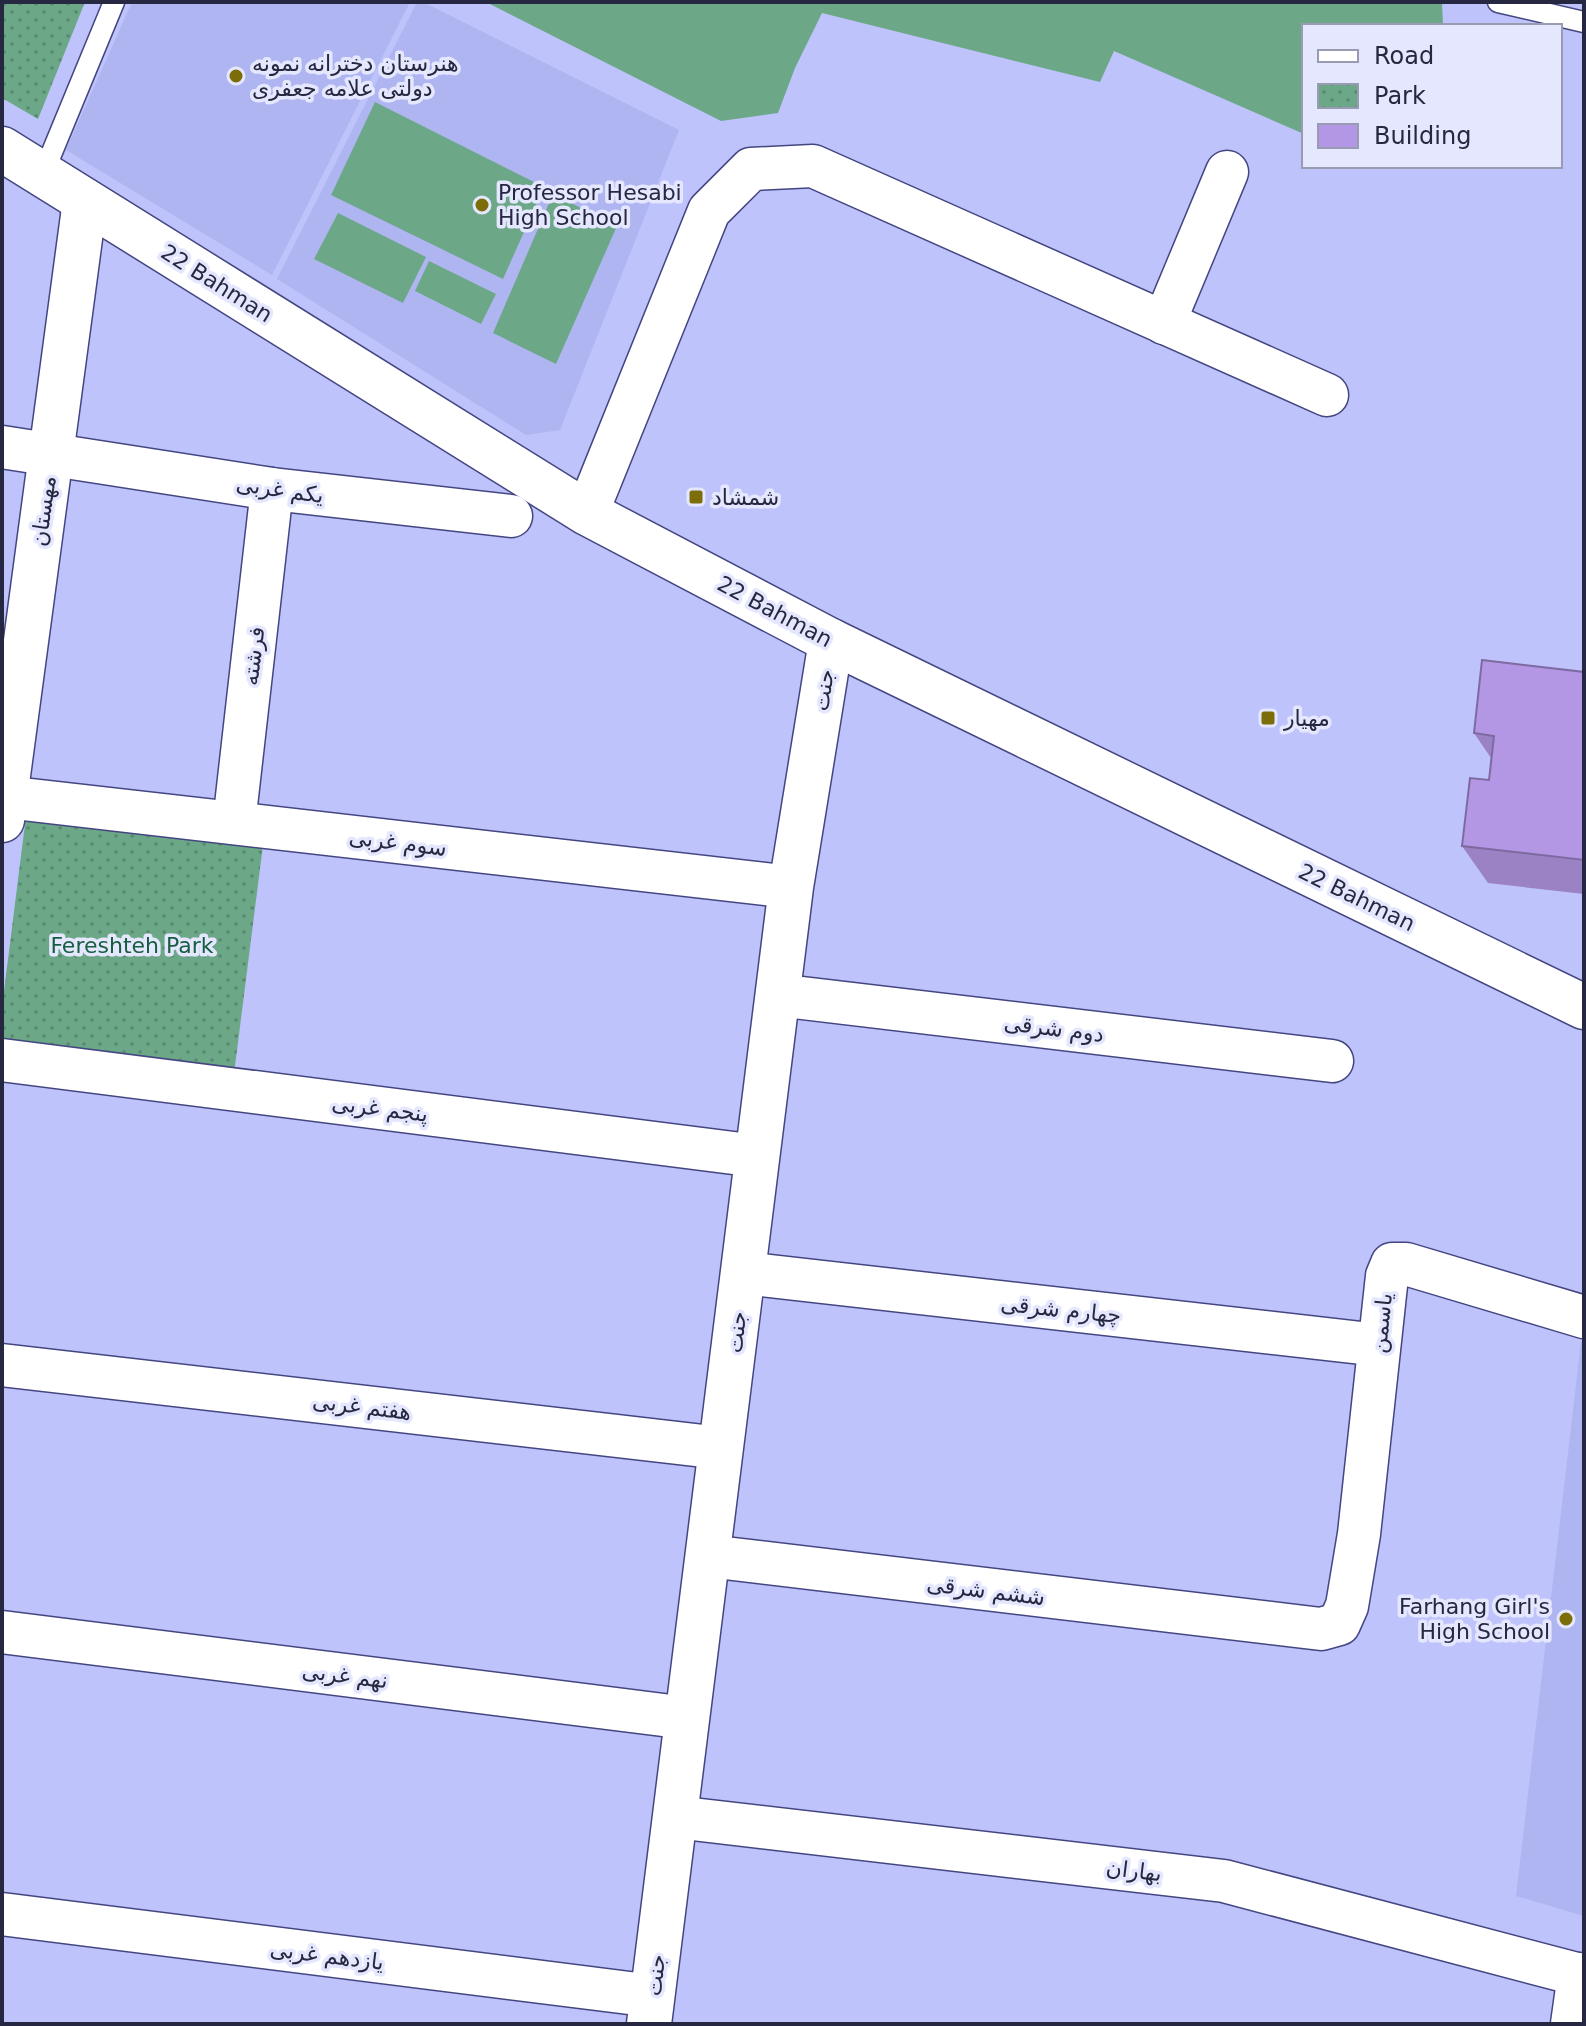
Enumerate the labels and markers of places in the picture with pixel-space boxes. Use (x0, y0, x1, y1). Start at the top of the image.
place label: هنرستان دخترانه نمونه دولتی علامه جعفری (252, 51, 459, 101)
marker: هنرستان دخترانه نمونه دولتی علامه جعفری (227, 67, 245, 85)
place label: Professor Hesabi High School (498, 180, 682, 230)
marker: Professor Hesabi High School (473, 196, 491, 214)
place label: شمشاد (712, 485, 779, 510)
marker: شمشاد (687, 488, 705, 506)
place label: مهیار (1283, 706, 1330, 731)
marker: مهیار (1259, 709, 1277, 727)
place label: Farhang Girl's High School (1399, 1594, 1550, 1644)
marker: Farhang Girl's High School (1557, 1610, 1575, 1628)

